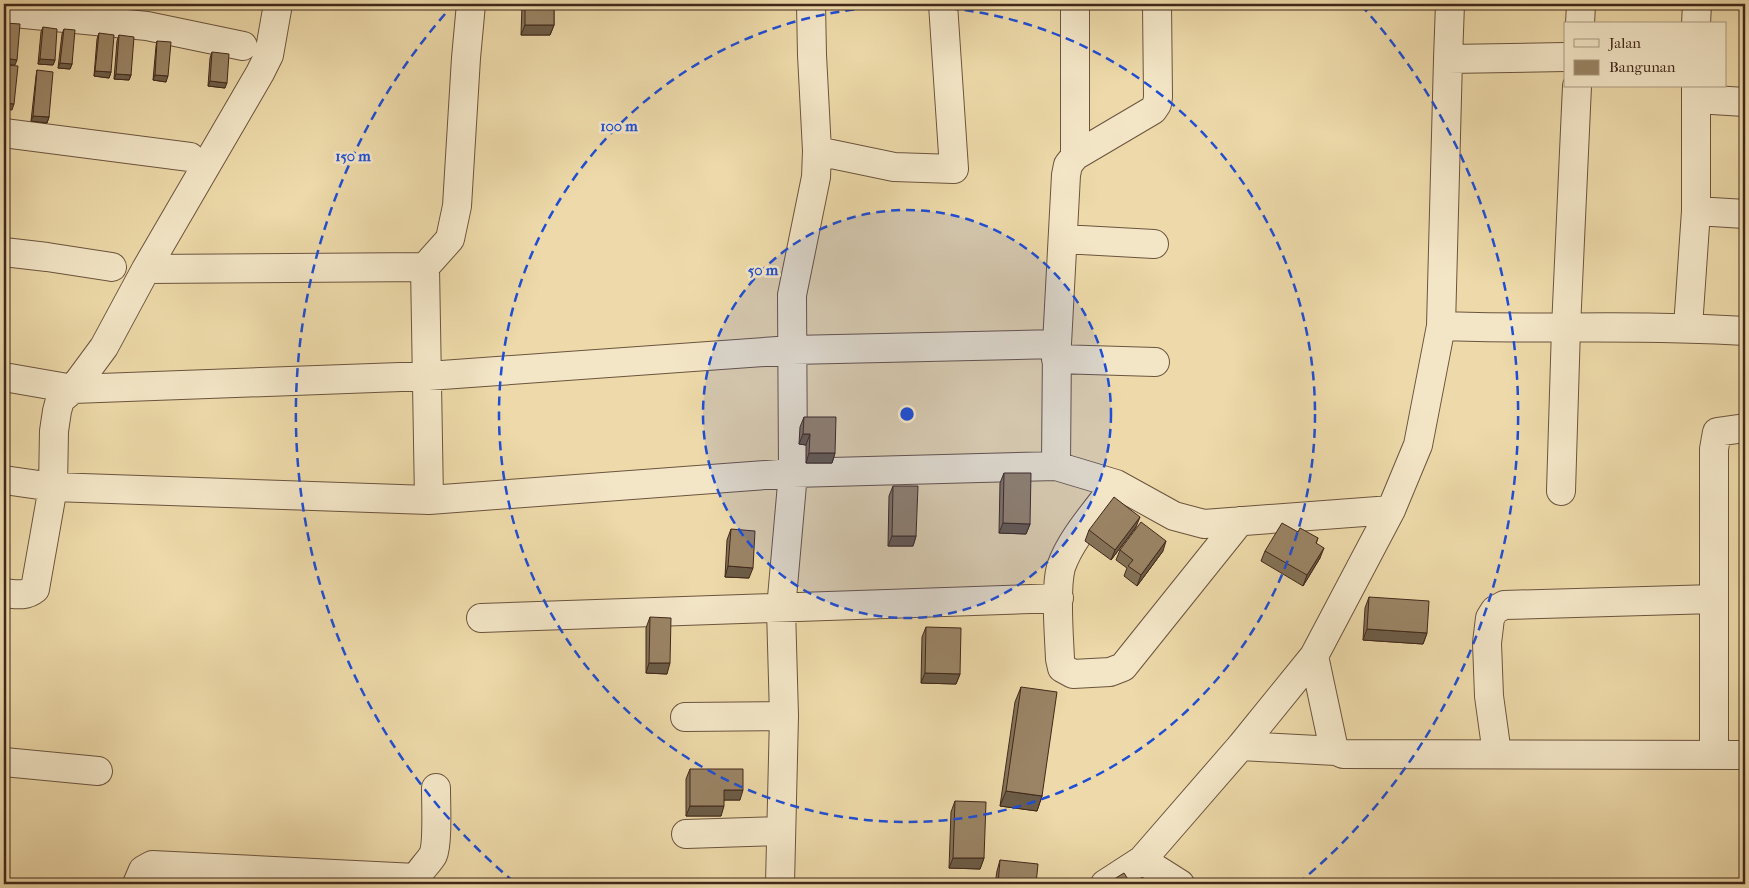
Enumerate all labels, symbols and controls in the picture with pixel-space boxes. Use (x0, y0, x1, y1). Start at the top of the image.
legend (1564, 22, 1726, 88)
text: Jalan (1608, 34, 1641, 52)
text: Bangunan (1609, 58, 1676, 76)
text: 100 m (600, 117, 638, 135)
text: 150 m (335, 147, 371, 165)
text: 50 m (748, 261, 779, 279)
centre of rings (898, 405, 916, 423)

